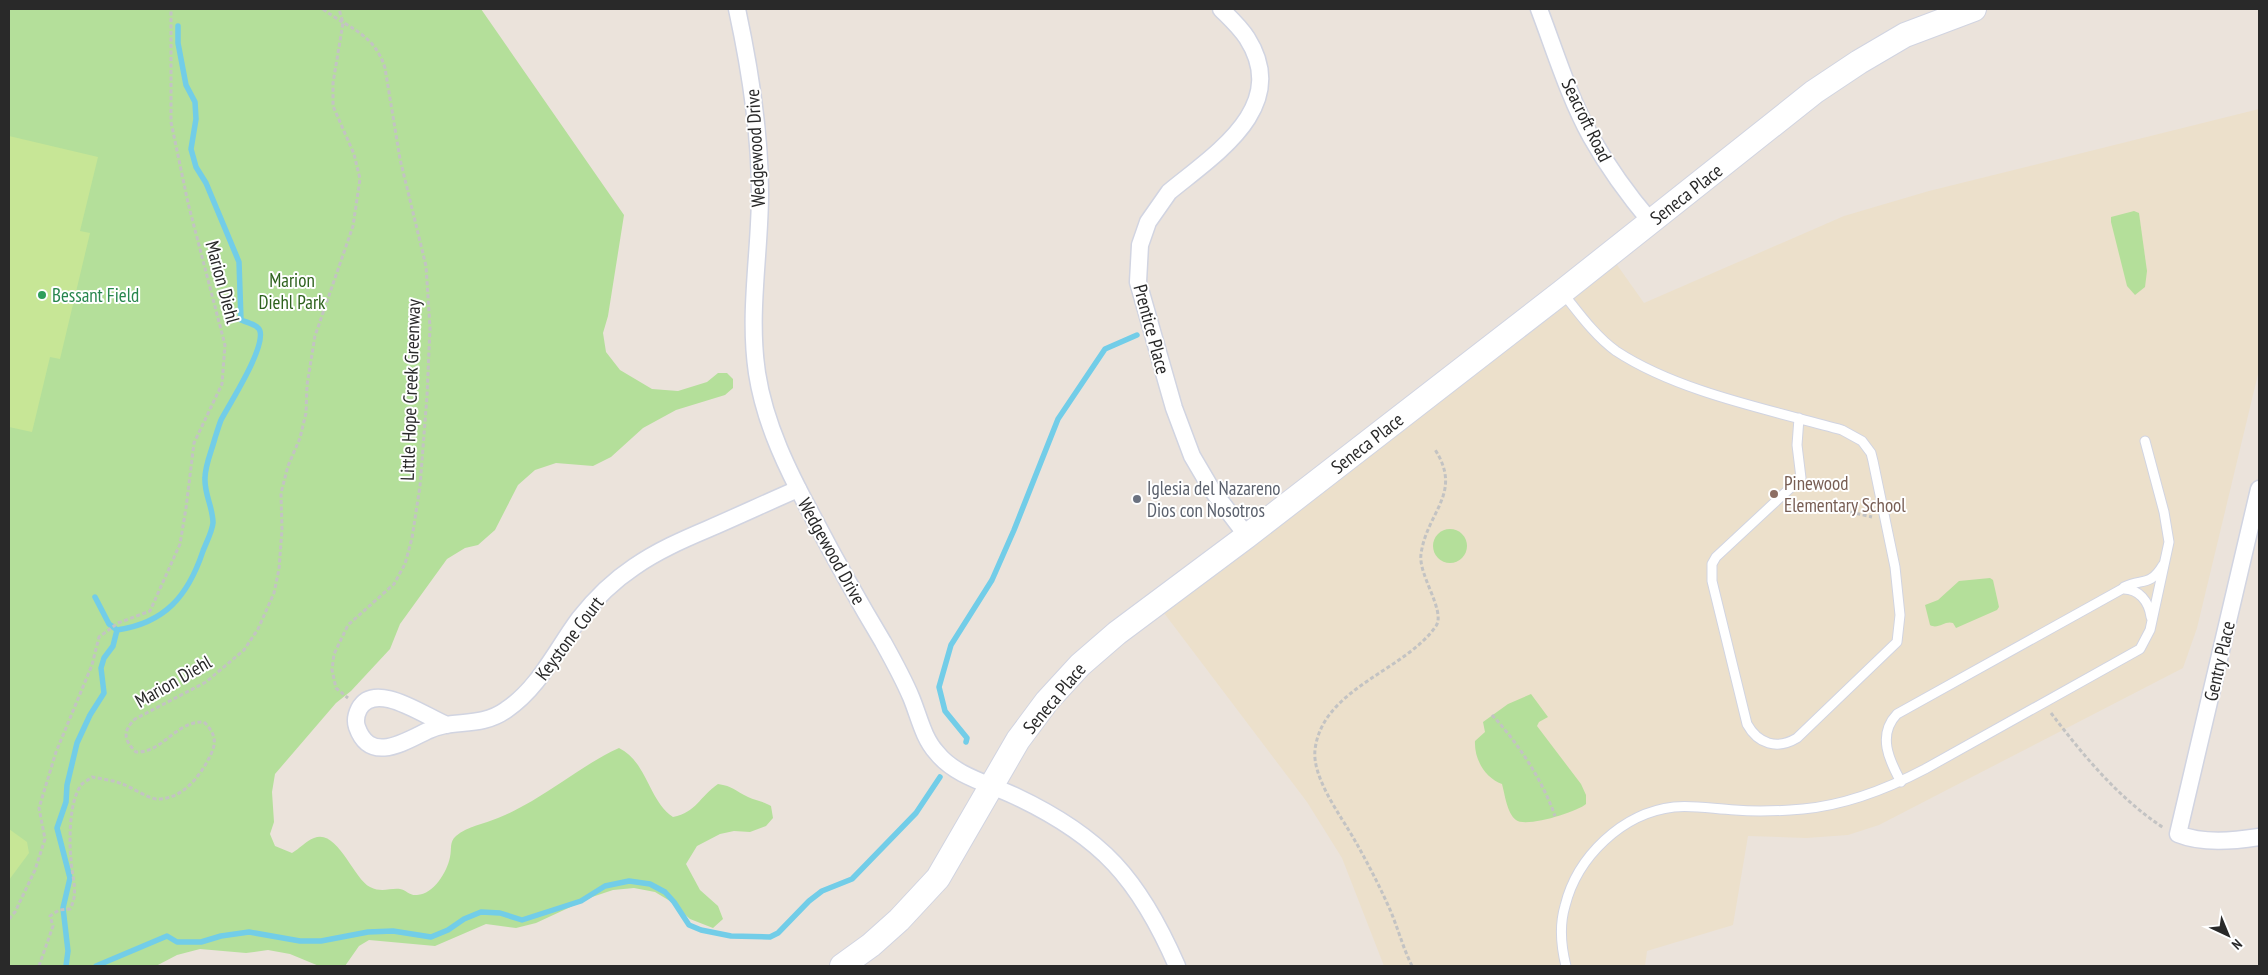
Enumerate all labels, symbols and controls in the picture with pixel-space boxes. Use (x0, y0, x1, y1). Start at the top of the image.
street label: Seacroft Road (1557, 74, 1617, 166)
street label: Wedgewood Drive (740, 88, 770, 208)
street label: Seneca Place (1645, 158, 1727, 230)
street label: Marion Diehl (200, 238, 246, 326)
park label: Marion Diehl Park (259, 268, 326, 314)
street label: Prentice Place (1129, 281, 1176, 377)
place label: Bessant Field (52, 283, 139, 307)
marker: Bessant Field (36, 289, 48, 301)
street label: Little Hope Creek Greenway (395, 298, 425, 481)
street label: Seneca Place (1326, 407, 1408, 479)
place label: Pinewood Elementary School (1784, 471, 1906, 517)
place label: Iglesia del Nazareno Dios con Nosotros (1147, 476, 1280, 522)
marker: Pinewood Elementary School (1768, 488, 1780, 500)
street label: Wedgewood Drive (793, 493, 871, 609)
marker: Iglesia del Nazareno Dios con Nosotros (1131, 493, 1143, 505)
street label: Keystone Court (530, 591, 609, 685)
street label: Gentry Place (2198, 618, 2240, 703)
street label: Marion Diehl (130, 649, 216, 712)
street label: Seneca Place (1017, 658, 1091, 738)
north arrow (2203, 910, 2253, 960)
text: N (2228, 935, 2246, 953)

